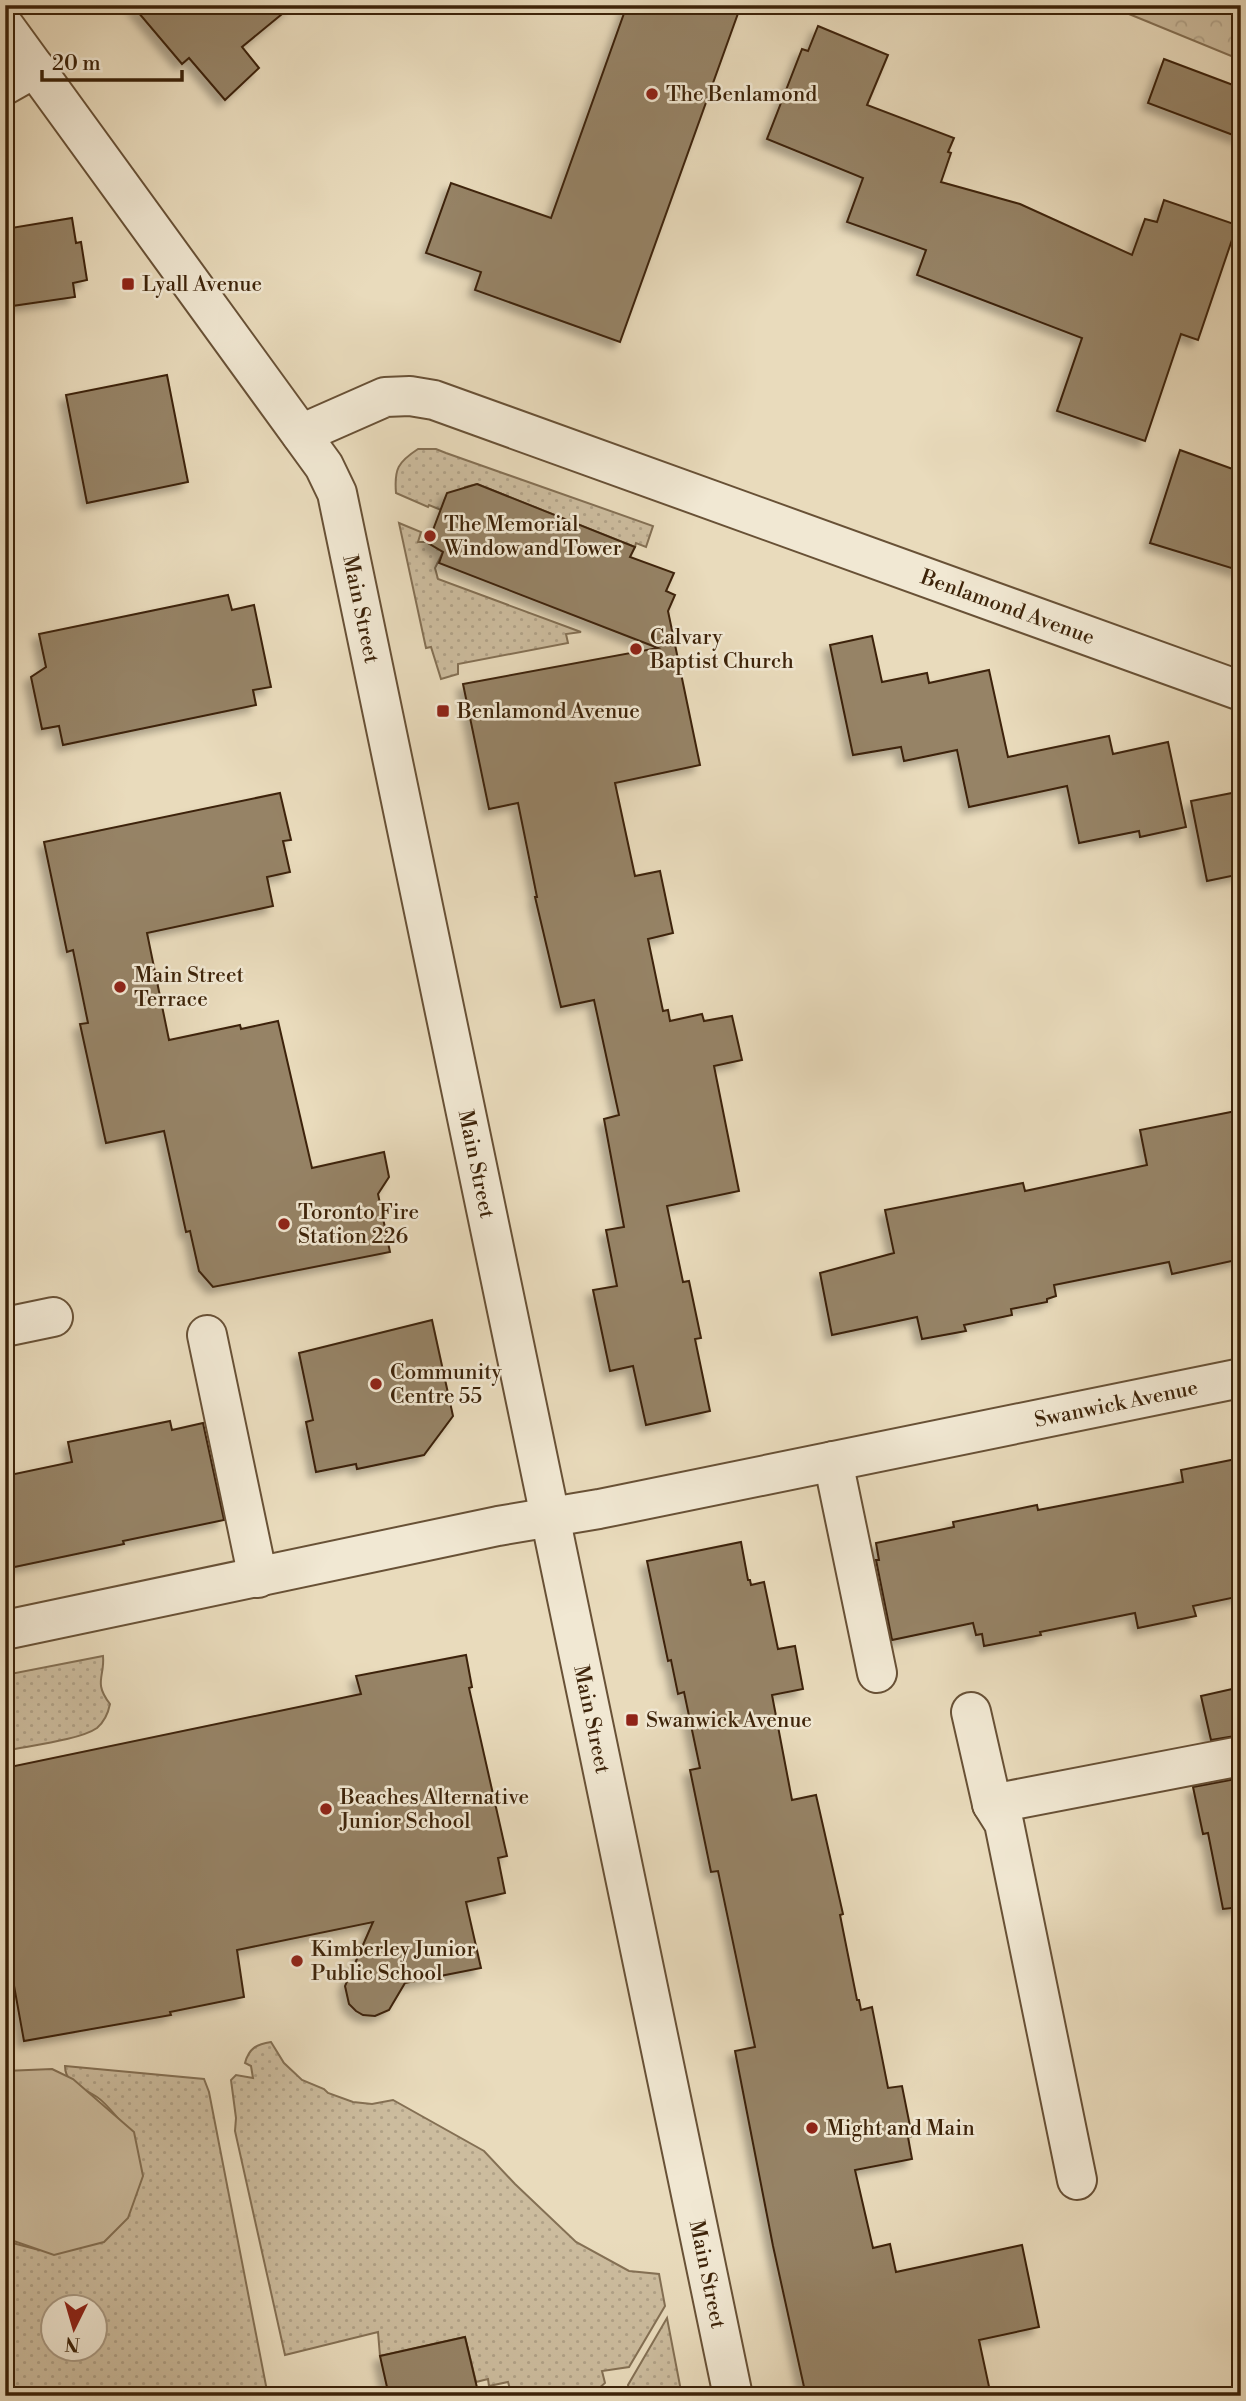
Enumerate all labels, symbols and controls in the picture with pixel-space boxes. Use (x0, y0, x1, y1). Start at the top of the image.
scale bar (42, 38, 182, 82)
text: 20 m (52, 51, 101, 77)
place label: The Benlamond (666, 82, 817, 108)
marker: The Benlamond (644, 86, 660, 102)
place label: Lyall Avenue (142, 272, 262, 298)
marker: Lyall Avenue (120, 276, 136, 292)
place label: The Memorial Window and Tower (443, 512, 622, 562)
marker: The Memorial Window and Tower (422, 528, 438, 544)
street label: Main Street (336, 553, 384, 666)
street label: Benlamond Avenue (916, 564, 1098, 651)
place label: Calvary Baptist Church (649, 625, 794, 675)
marker: Calvary Baptist Church (628, 641, 644, 657)
place label: Benlamond Avenue (456, 699, 640, 725)
marker: Benlamond Avenue (435, 703, 451, 719)
place label: Main Street Terrace (134, 963, 245, 1013)
marker: Main Street Terrace (112, 979, 128, 995)
street label: Main Street (452, 1108, 500, 1221)
place label: Toronto Fire Station 226 (298, 1200, 419, 1250)
marker: Toronto Fire Station 226 (276, 1216, 292, 1232)
place label: Community Centre 55 (390, 1360, 503, 1410)
street label: Swanwick Avenue (1032, 1375, 1200, 1434)
marker: Community Centre 55 (368, 1376, 384, 1392)
street label: Main Street (567, 1663, 615, 1776)
place label: Swanwick Avenue (646, 1708, 812, 1734)
marker: Swanwick Avenue (624, 1712, 640, 1728)
place label: Beaches Alternative Junior School (339, 1785, 529, 1835)
marker: Beaches Alternative Junior School (318, 1801, 334, 1817)
place label: Kimberley Junior Public School (311, 1937, 476, 1987)
marker: Kimberley Junior Public School (289, 1953, 305, 1969)
place label: Might and Main (826, 2116, 975, 2142)
marker: Might and Main (804, 2120, 820, 2136)
street label: Main Street (683, 2218, 731, 2332)
north arrow (38, 2292, 108, 2362)
text: N (64, 2331, 81, 2357)

